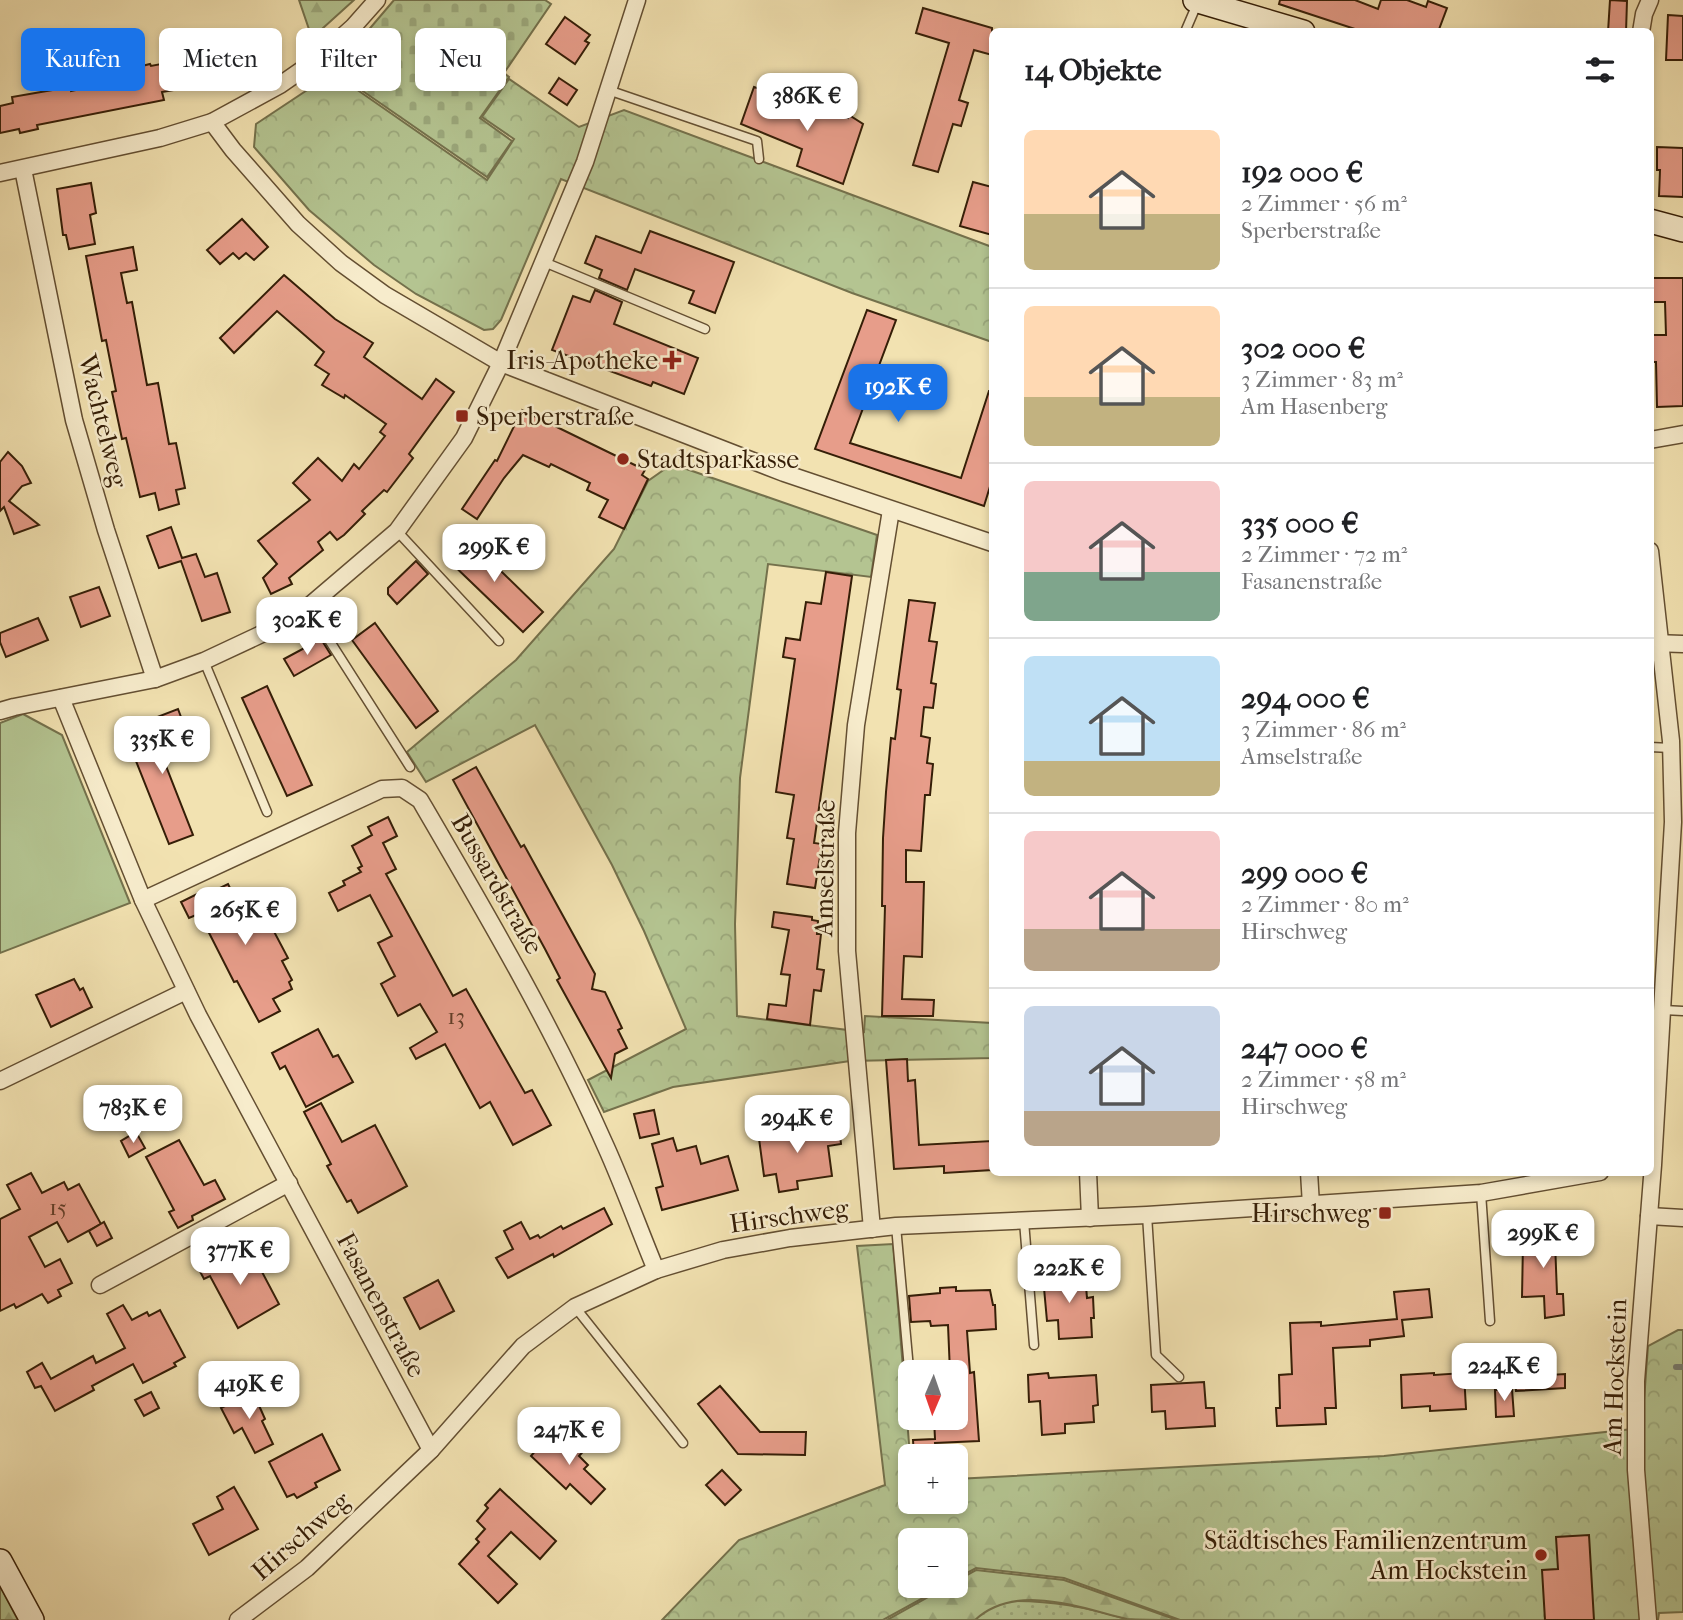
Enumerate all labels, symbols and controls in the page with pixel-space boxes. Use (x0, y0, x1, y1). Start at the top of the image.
chip: Kaufen (21, 28, 145, 91)
chip: Mieten (159, 28, 282, 91)
chip: Filter (296, 28, 401, 91)
chip: Neu (415, 28, 506, 91)
icon: filters (1581, 51, 1619, 89)
text: 14 Objekte (1024, 53, 1162, 88)
pin: 386K € (750, 74, 864, 133)
text: 386K € (773, 82, 841, 109)
text: 192 000 € (1241, 155, 1363, 190)
icon: home (1080, 158, 1164, 242)
text: 2 Zimmer · 56 m² (1241, 190, 1407, 217)
text: Sperberstraße (1241, 217, 1381, 244)
text: 302 000 € (1241, 331, 1366, 366)
icon: home (1080, 334, 1164, 418)
place label: Iris-Apotheke (506, 345, 658, 376)
street label: Wachtelweg (71, 350, 135, 492)
marker: Iris-Apotheke (664, 352, 680, 368)
pin: 192K € (841, 364, 955, 424)
text: 3 Zimmer · 83 m² (1241, 366, 1403, 393)
text: 192K € (864, 373, 932, 400)
text: Am Hasenberg (1241, 393, 1387, 420)
place label: Sperberstraße (476, 401, 634, 432)
marker: Sperberstraße (454, 408, 470, 424)
place label: Stadtsparkasse (637, 444, 799, 475)
marker: Stadtsparkasse (615, 451, 631, 467)
text: 335 000 € (1241, 506, 1359, 541)
icon: home (1080, 509, 1164, 593)
pin: 299K € (437, 524, 551, 584)
text: 299K € (458, 533, 530, 560)
text: 2 Zimmer · 72 m² (1241, 541, 1407, 568)
text: Fasanenstraße (1241, 568, 1382, 595)
pin: 302K € (250, 598, 364, 657)
text: 302K € (272, 606, 342, 633)
text: 294 000 € (1241, 681, 1370, 716)
icon: home (1080, 684, 1164, 768)
pin: 335K € (105, 716, 219, 776)
text: 3 Zimmer · 86 m² (1241, 716, 1406, 743)
text: 335K € (130, 725, 194, 752)
text: Amselstraße (1241, 743, 1362, 770)
street label: Amselstraße (808, 799, 842, 938)
street label: Bussardstraße (444, 808, 550, 960)
text: 299 000 € (1241, 856, 1368, 891)
icon: home (1080, 859, 1164, 943)
pin: 265K € (188, 888, 302, 947)
text: 2 Zimmer · 80 m² (1241, 891, 1409, 918)
text: 265K € (210, 896, 280, 923)
text: Hirschweg (1241, 918, 1347, 945)
house number: 13 (447, 1003, 465, 1030)
text: 247 000 € (1241, 1031, 1368, 1066)
icon: home (1080, 1034, 1164, 1118)
text: 2 Zimmer · 58 m² (1241, 1066, 1406, 1093)
pin: 783K € (76, 1086, 190, 1145)
text: Hirschweg (1241, 1093, 1347, 1120)
text: 783K € (99, 1094, 167, 1121)
pin: 294K € (740, 1096, 854, 1155)
text: 294K € (761, 1104, 833, 1131)
street label: Hirschweg (727, 1192, 852, 1240)
house number: 15 (49, 1194, 67, 1221)
place label: Hirschweg (1251, 1198, 1372, 1229)
marker: Hirschweg (1377, 1205, 1393, 1221)
pin: 299K € (1486, 1210, 1600, 1270)
text: 299K € (1507, 1219, 1579, 1246)
street label: Fasanenstraße (330, 1227, 432, 1383)
pin: 377K € (183, 1228, 297, 1287)
text: 377K € (207, 1236, 273, 1263)
pin: 222K € (1012, 1246, 1126, 1305)
text: 222K € (1034, 1254, 1104, 1281)
street label: Am Hockstein (1597, 1298, 1633, 1457)
pin: 224K € (1447, 1344, 1561, 1403)
text: 224K € (1468, 1352, 1540, 1379)
north arrow (898, 1360, 968, 1430)
map controls (898, 1360, 968, 1598)
pin: 419K € (192, 1362, 306, 1421)
text: 419K € (214, 1370, 284, 1397)
pin: 247K € (512, 1408, 626, 1467)
text: 247K € (533, 1416, 605, 1443)
button: + (898, 1444, 968, 1514)
street label: Hirschweg (246, 1484, 357, 1587)
place label: Städtisches Familienzentrum Am Hockstein (1204, 1525, 1527, 1586)
button: − (898, 1528, 968, 1598)
marker: Städtisches Familienzentrum Am Hockstein (1533, 1547, 1549, 1563)

